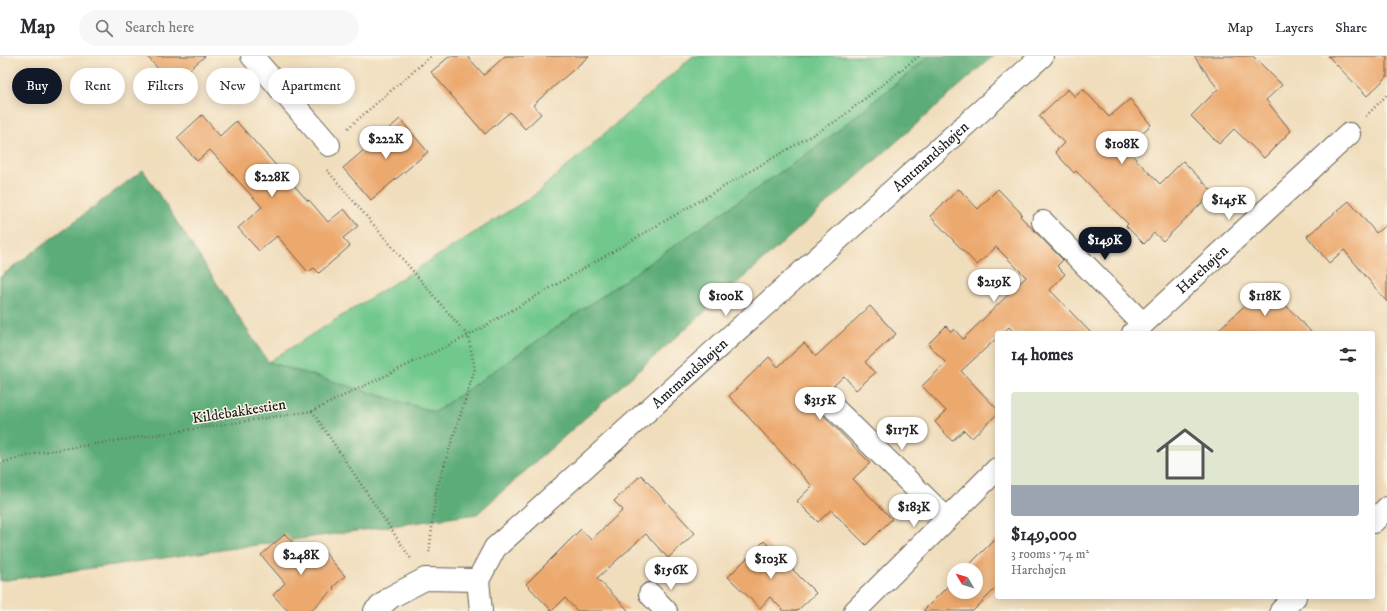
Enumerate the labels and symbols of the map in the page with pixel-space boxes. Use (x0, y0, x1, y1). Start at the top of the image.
street label: Amtmandshøjen (889, 117, 973, 196)
pin: $222K (358, 126, 414, 160)
pin: $108K (1094, 131, 1150, 165)
pin: $228K (244, 164, 300, 198)
pin: $145K (1201, 187, 1257, 221)
pin: $149K (1077, 227, 1133, 261)
street label: Harehøjen (1173, 241, 1232, 298)
pin: $219K (966, 269, 1022, 303)
pin: $100K (698, 283, 754, 317)
pin: $118K (1237, 283, 1293, 317)
street label: Amtmandshøjen (648, 334, 732, 413)
pin: $315K (792, 387, 848, 421)
street label: Kildebakkestien (191, 395, 287, 428)
pin: $117K (874, 417, 930, 451)
pin: $183K (886, 494, 942, 528)
pin: $248K (273, 542, 329, 576)
pin: $103K (743, 546, 799, 580)
pin: $156K (643, 557, 699, 591)
north arrow (947, 563, 983, 599)

